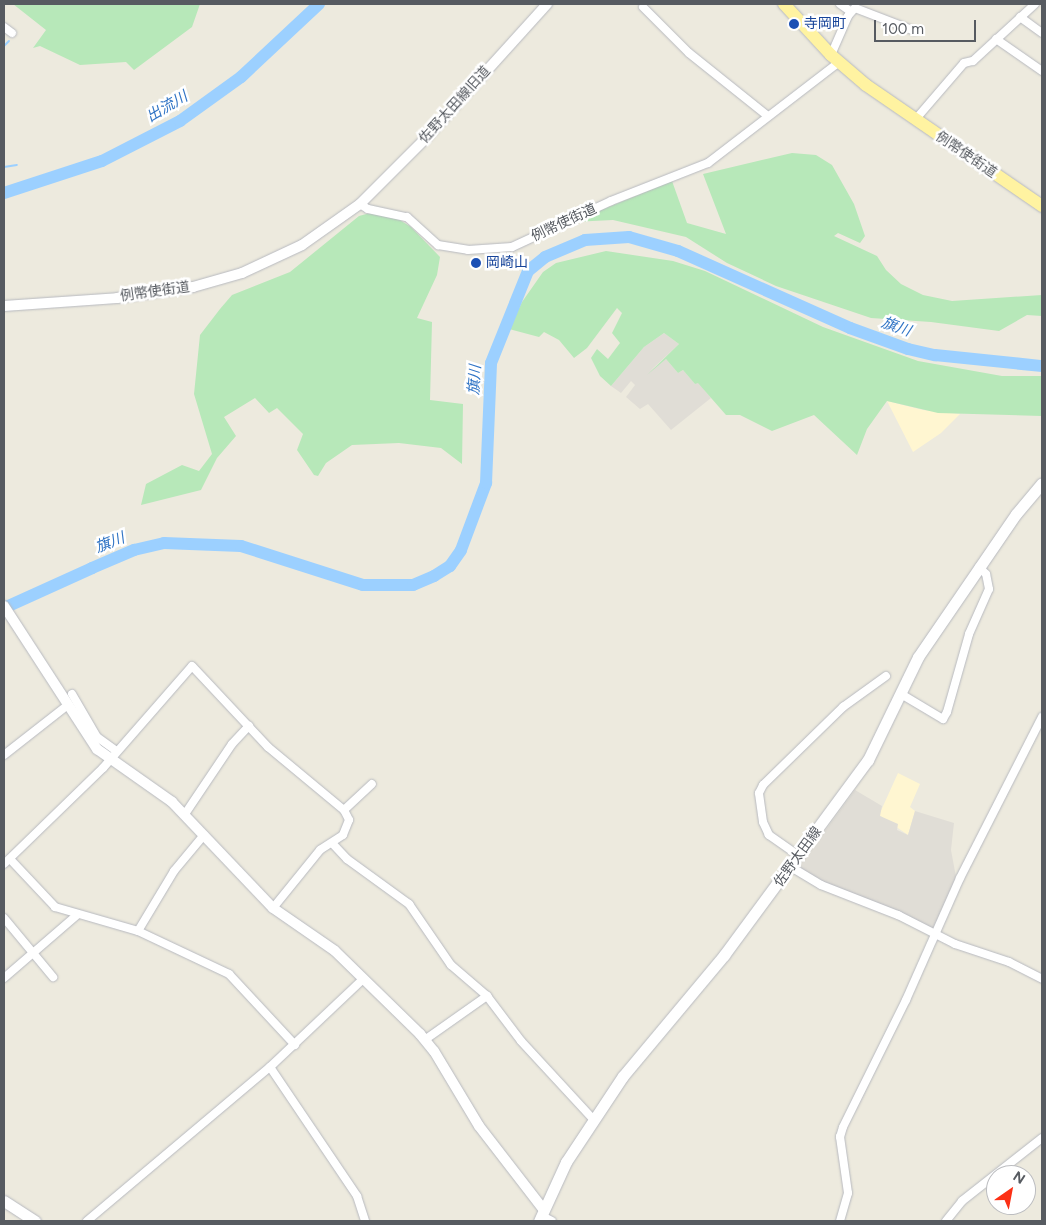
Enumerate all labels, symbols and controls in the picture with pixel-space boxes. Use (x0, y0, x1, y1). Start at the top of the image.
scale bar (876, 10, 978, 42)
place label: 寺岡町 (804, 16, 846, 32)
marker: 寺岡町 (788, 18, 800, 30)
text: 100 m (882, 20, 924, 38)
street label: 佐野太田線旧道 (416, 63, 494, 147)
water label: 出流川 (143, 88, 191, 126)
street label: 例幣使街道 (932, 128, 1000, 182)
street label: 例幣使街道 (529, 201, 599, 245)
place label: 岡崎山 (486, 255, 528, 271)
marker: 岡崎山 (470, 257, 482, 269)
street label: 例幣使街道 (119, 279, 191, 305)
water label: 旗川 (879, 314, 913, 340)
water label: 旗川 (465, 364, 485, 396)
water label: 旗川 (93, 529, 127, 557)
street label: 佐野太田線 (771, 824, 825, 890)
north arrow (986, 1165, 1036, 1215)
text: N (1010, 1168, 1028, 1188)

